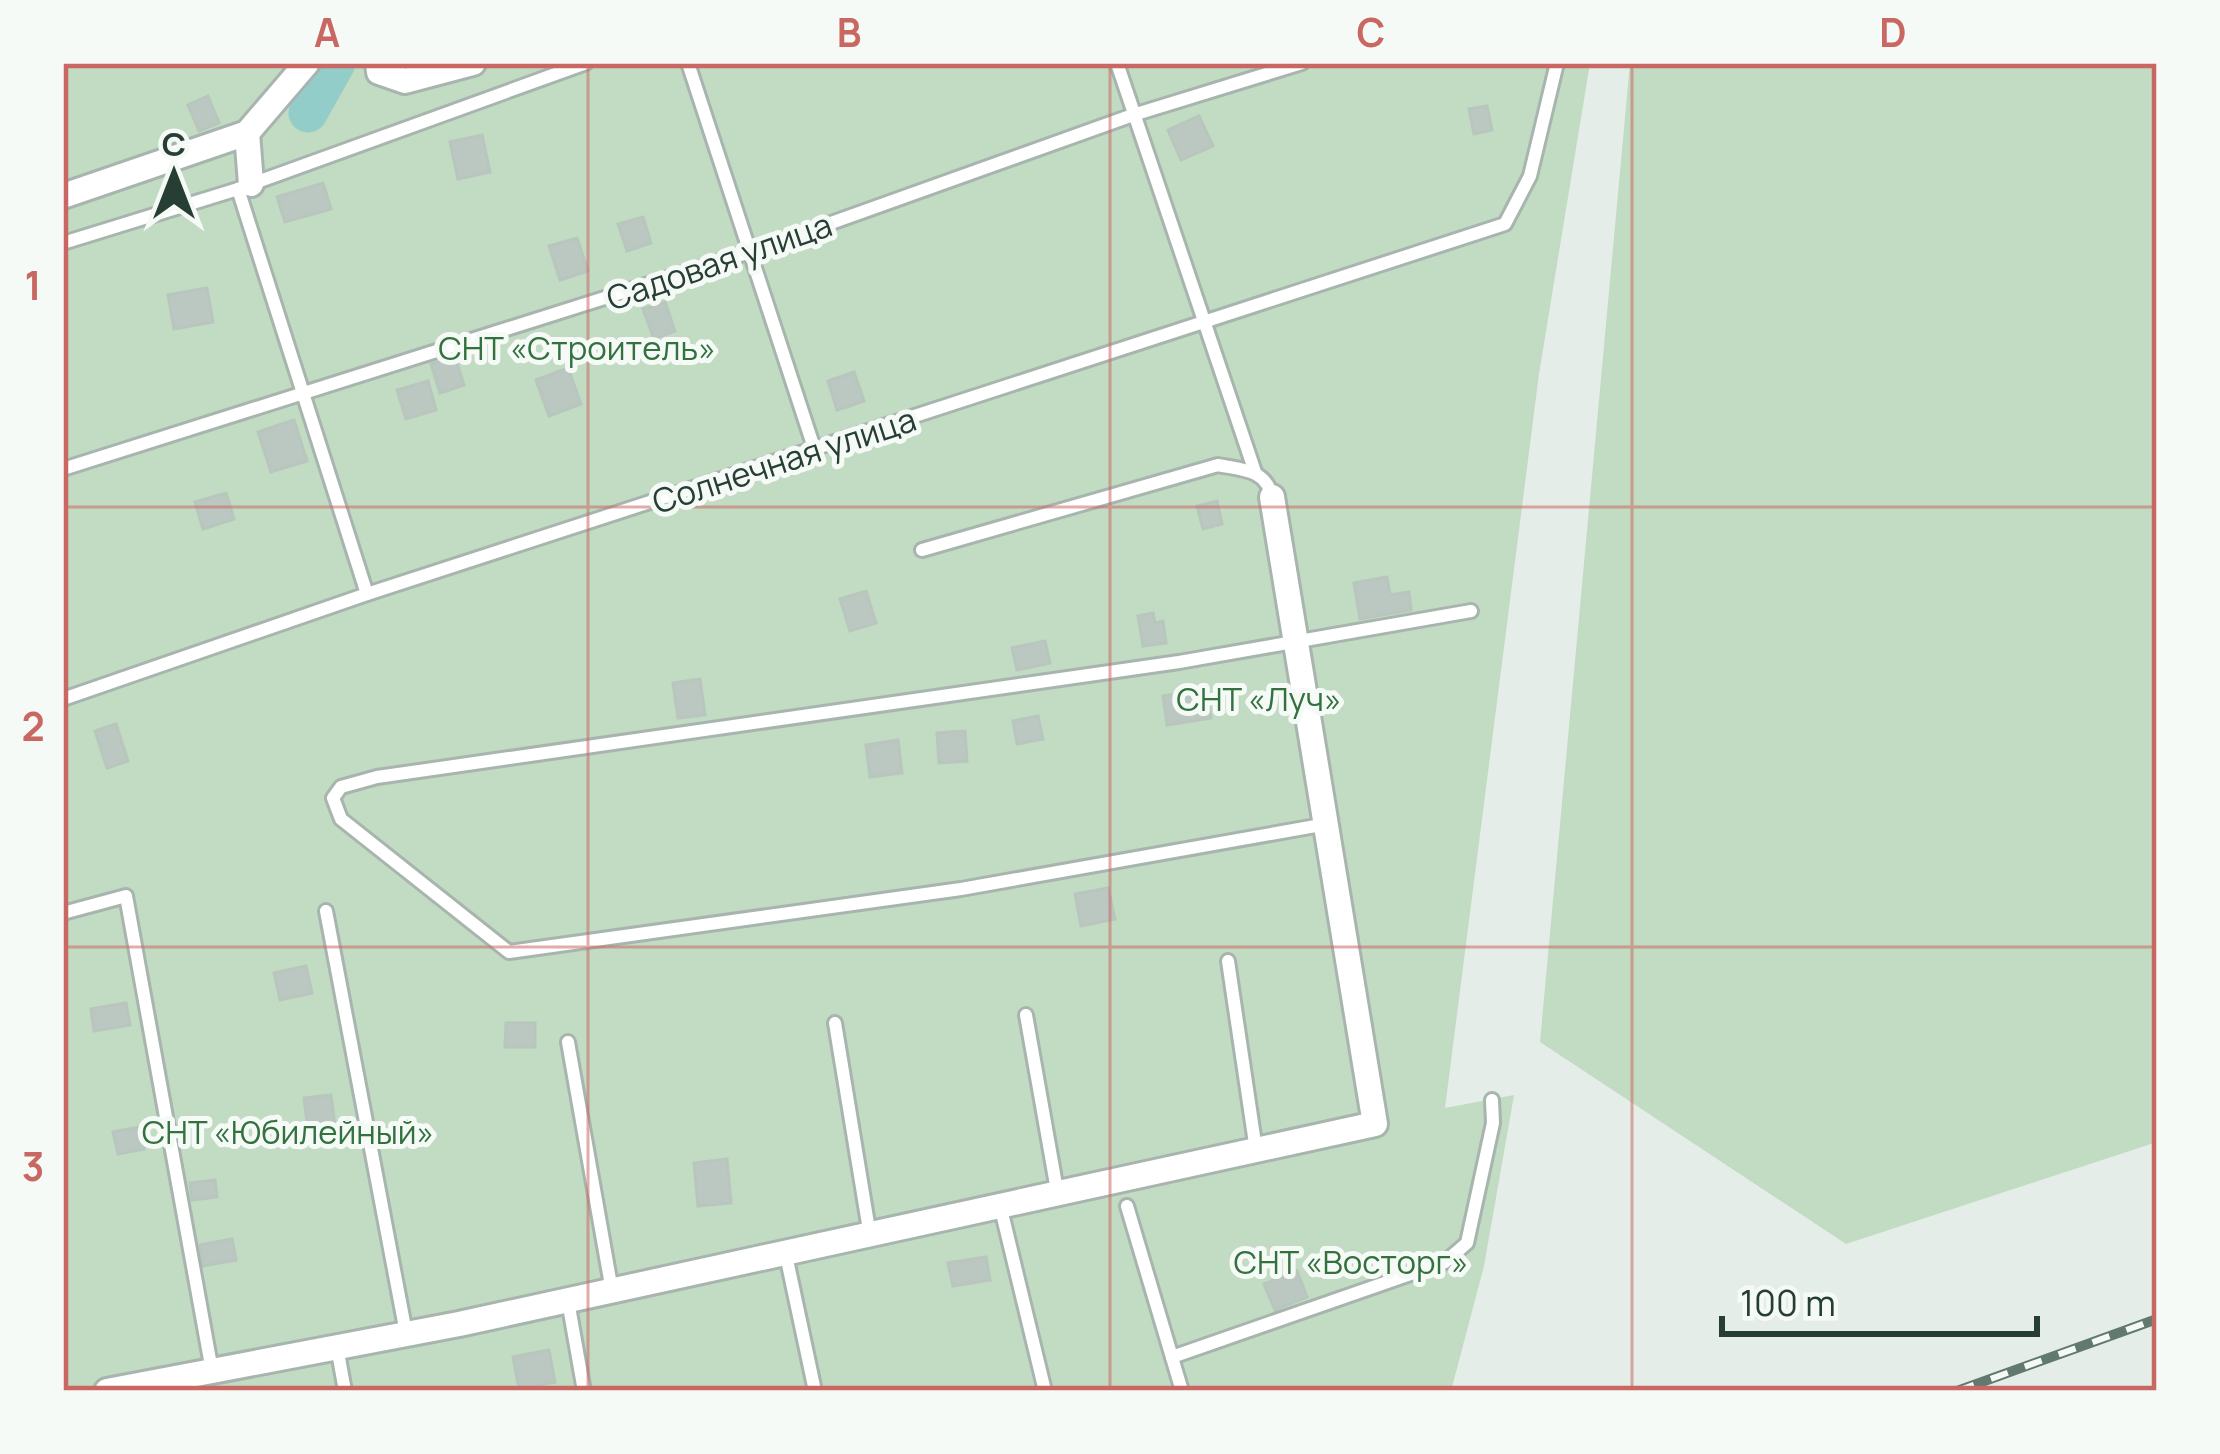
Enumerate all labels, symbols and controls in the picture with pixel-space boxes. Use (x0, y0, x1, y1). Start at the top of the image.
text: A (314, 5, 340, 59)
text: B (837, 5, 861, 59)
text: C (1357, 5, 1385, 59)
text: D (1879, 5, 1907, 59)
north arrow (114, 114, 234, 234)
text: С (162, 121, 186, 166)
street label: Садовая улица (600, 201, 838, 321)
text: 1 (24, 258, 42, 312)
park label: СНТ «Строитель» (438, 325, 716, 370)
street label: Солнечная улица (646, 396, 922, 524)
park label: СНТ «Луч» (1176, 676, 1342, 721)
text: 2 (21, 699, 45, 753)
park label: СНТ «Юбилейный» (142, 1109, 434, 1154)
text: 3 (22, 1139, 44, 1193)
park label: СНТ «Восторг» (1233, 1239, 1469, 1284)
scale bar (1722, 1262, 2037, 1336)
text: 100 m (1740, 1278, 1836, 1327)

